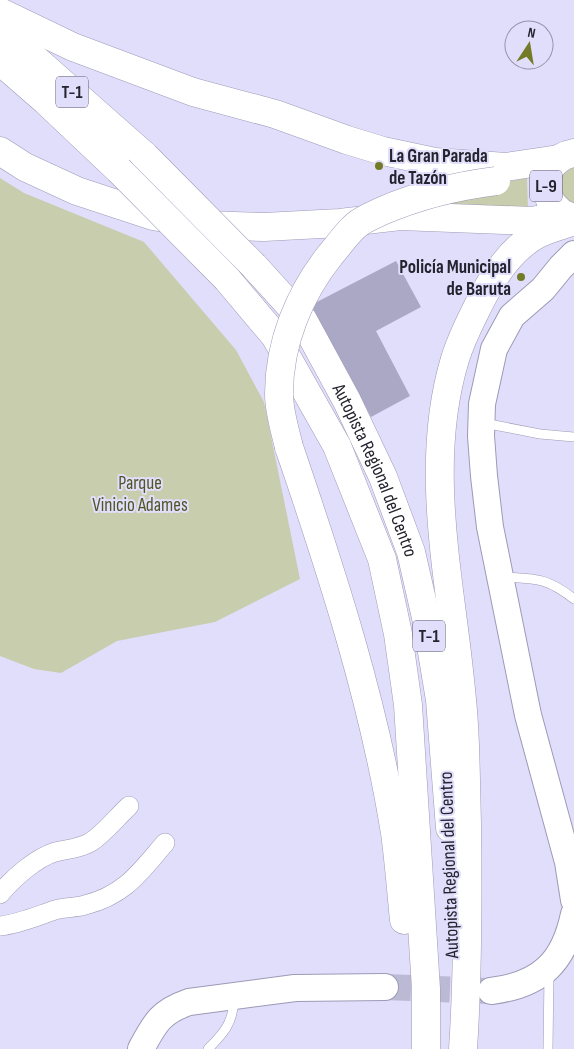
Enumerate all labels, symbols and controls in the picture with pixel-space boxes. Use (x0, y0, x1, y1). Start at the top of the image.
north arrow (504, 20, 554, 70)
text: N (526, 24, 537, 42)
road number: T-1 (56, 76, 88, 108)
place label: La Gran Parada de Tazón (389, 145, 488, 190)
marker: La Gran Parada de Tazón (373, 160, 385, 172)
road number: L-9 (530, 170, 562, 202)
place label: Policía Municipal de Baruta (399, 256, 511, 301)
marker: Policía Municipal de Baruta (515, 271, 527, 283)
street label: Autopista Regional del Centro (326, 379, 422, 559)
park label: Parque Vinicio Adames (92, 472, 188, 517)
road number: T-1 (413, 620, 445, 652)
street label: Autopista Regional del Centro (435, 771, 464, 960)

